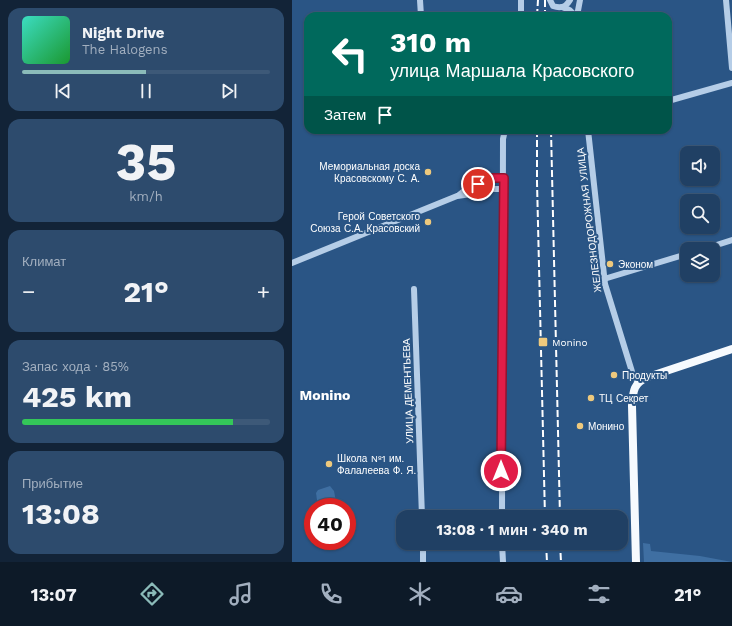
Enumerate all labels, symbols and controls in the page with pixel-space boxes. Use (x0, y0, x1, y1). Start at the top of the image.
text: Night Drive (82, 24, 165, 42)
text: 310 m (390, 26, 471, 59)
icon: left (324, 28, 376, 80)
text: The Halogens (82, 42, 168, 57)
text: улица Маршала Красовского (390, 60, 634, 81)
icon: previous (52, 80, 74, 102)
icon: pause (135, 80, 157, 102)
icon: next (218, 80, 240, 102)
icon: arrive (374, 104, 396, 126)
text: Затем (324, 106, 366, 124)
text: 35 (115, 132, 177, 193)
map controls (680, 146, 720, 282)
button: sound (680, 146, 720, 186)
street label: ЖЕЛЕЗНОДОРОЖНАЯ УЛИЦА (575, 147, 603, 293)
place label: Мемориальная доска Красовскому С. А. (319, 161, 420, 184)
marker: Мемориальная доска Красовскому С. А. (423, 167, 433, 177)
pin (461, 167, 495, 201)
icon: arrive (467, 173, 489, 195)
text: km/h (129, 189, 163, 204)
button: search (680, 194, 720, 234)
place label: Герой Советского Союза С.А. Красовский (310, 211, 420, 234)
marker: Герой Советского Союза С.А. Красовский (423, 217, 433, 227)
button: layers (680, 242, 720, 282)
text: Климат (22, 254, 66, 269)
marker: Эконом (605, 259, 615, 269)
place label: Эконом (618, 259, 653, 270)
text: 21° (123, 274, 169, 309)
text: − (22, 279, 35, 304)
text: + (257, 279, 270, 304)
marker: Monino (537, 336, 549, 348)
place label: Monino (552, 337, 588, 348)
street label: УЛИЦА ДЕМЕНТЬЕВА (401, 338, 415, 444)
text: Запас хода · 85% (22, 359, 129, 374)
marker: Продукты (609, 370, 619, 380)
place label: Продукты (622, 370, 667, 381)
text: 425 km (22, 379, 132, 414)
district label: Monino (300, 387, 350, 403)
marker: ТЦ Секрет (586, 393, 596, 403)
place label: ТЦ Секрет (599, 393, 649, 404)
marker: Монино (575, 421, 585, 431)
place label: Монино (588, 421, 625, 432)
position arrow (480, 450, 522, 492)
place label: Школа №1 им. Фалалеева Ф. Я. (337, 453, 416, 476)
marker: Школа №1 им. Фалалеева Ф. Я. (324, 459, 334, 469)
text: Прибытие (22, 476, 83, 491)
text: 13:08 (22, 496, 100, 531)
speed limit sign: 40 (304, 498, 356, 550)
text: 13:08 · 1 мин · 340 m (437, 521, 588, 539)
icon: directions (138, 580, 166, 608)
icon: music (227, 580, 255, 608)
icon: phone (317, 580, 345, 608)
icon: climate (406, 580, 434, 608)
icon: car (495, 580, 523, 608)
icon: filters (585, 580, 613, 608)
text: 13:07 (31, 584, 77, 605)
text: 21° (674, 584, 701, 605)

